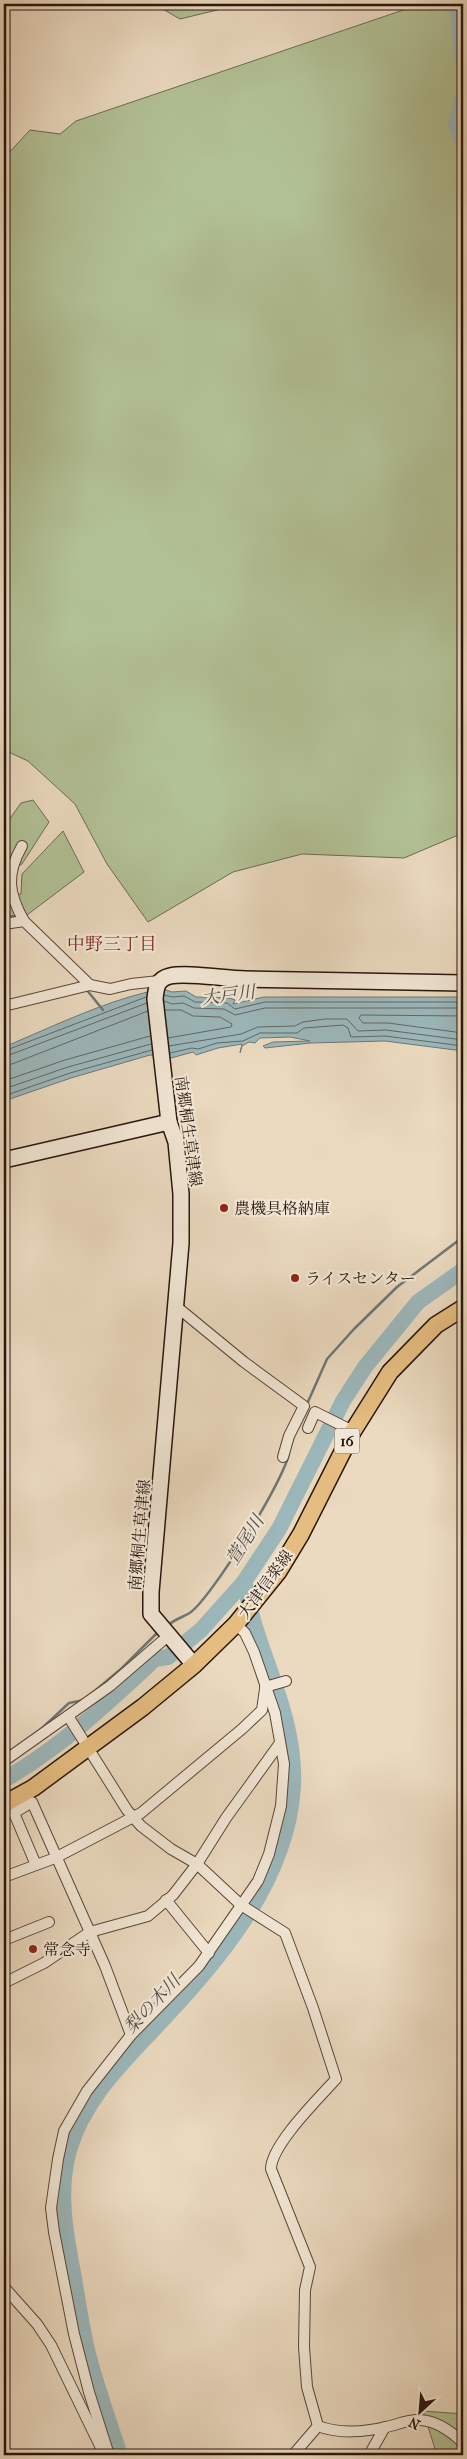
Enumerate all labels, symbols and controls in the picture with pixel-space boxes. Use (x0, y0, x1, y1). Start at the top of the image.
district label: 中野三丁目 (67, 934, 157, 955)
water label: 大戸川 (200, 982, 258, 1009)
street label: 南郷桐生草津線 (171, 1074, 206, 1188)
place label: 農機具格納庫 (234, 1199, 330, 1218)
marker: 農機具格納庫 (218, 1202, 230, 1214)
place label: ライスセンター (305, 1269, 416, 1288)
marker: ライスセンター (289, 1272, 301, 1284)
road number: 16 (334, 1428, 360, 1454)
street label: 南郷桐生草津線 (125, 1478, 154, 1592)
water label: 萱尾川 (222, 1510, 270, 1569)
street label: 大津信楽線 (234, 1546, 297, 1622)
place label: 常念寺 (43, 1940, 91, 1959)
marker: 常念寺 (27, 1943, 39, 1955)
water label: 梨の木川 (120, 1969, 186, 2038)
north arrow (394, 2386, 444, 2436)
text: N (406, 2413, 423, 2433)

